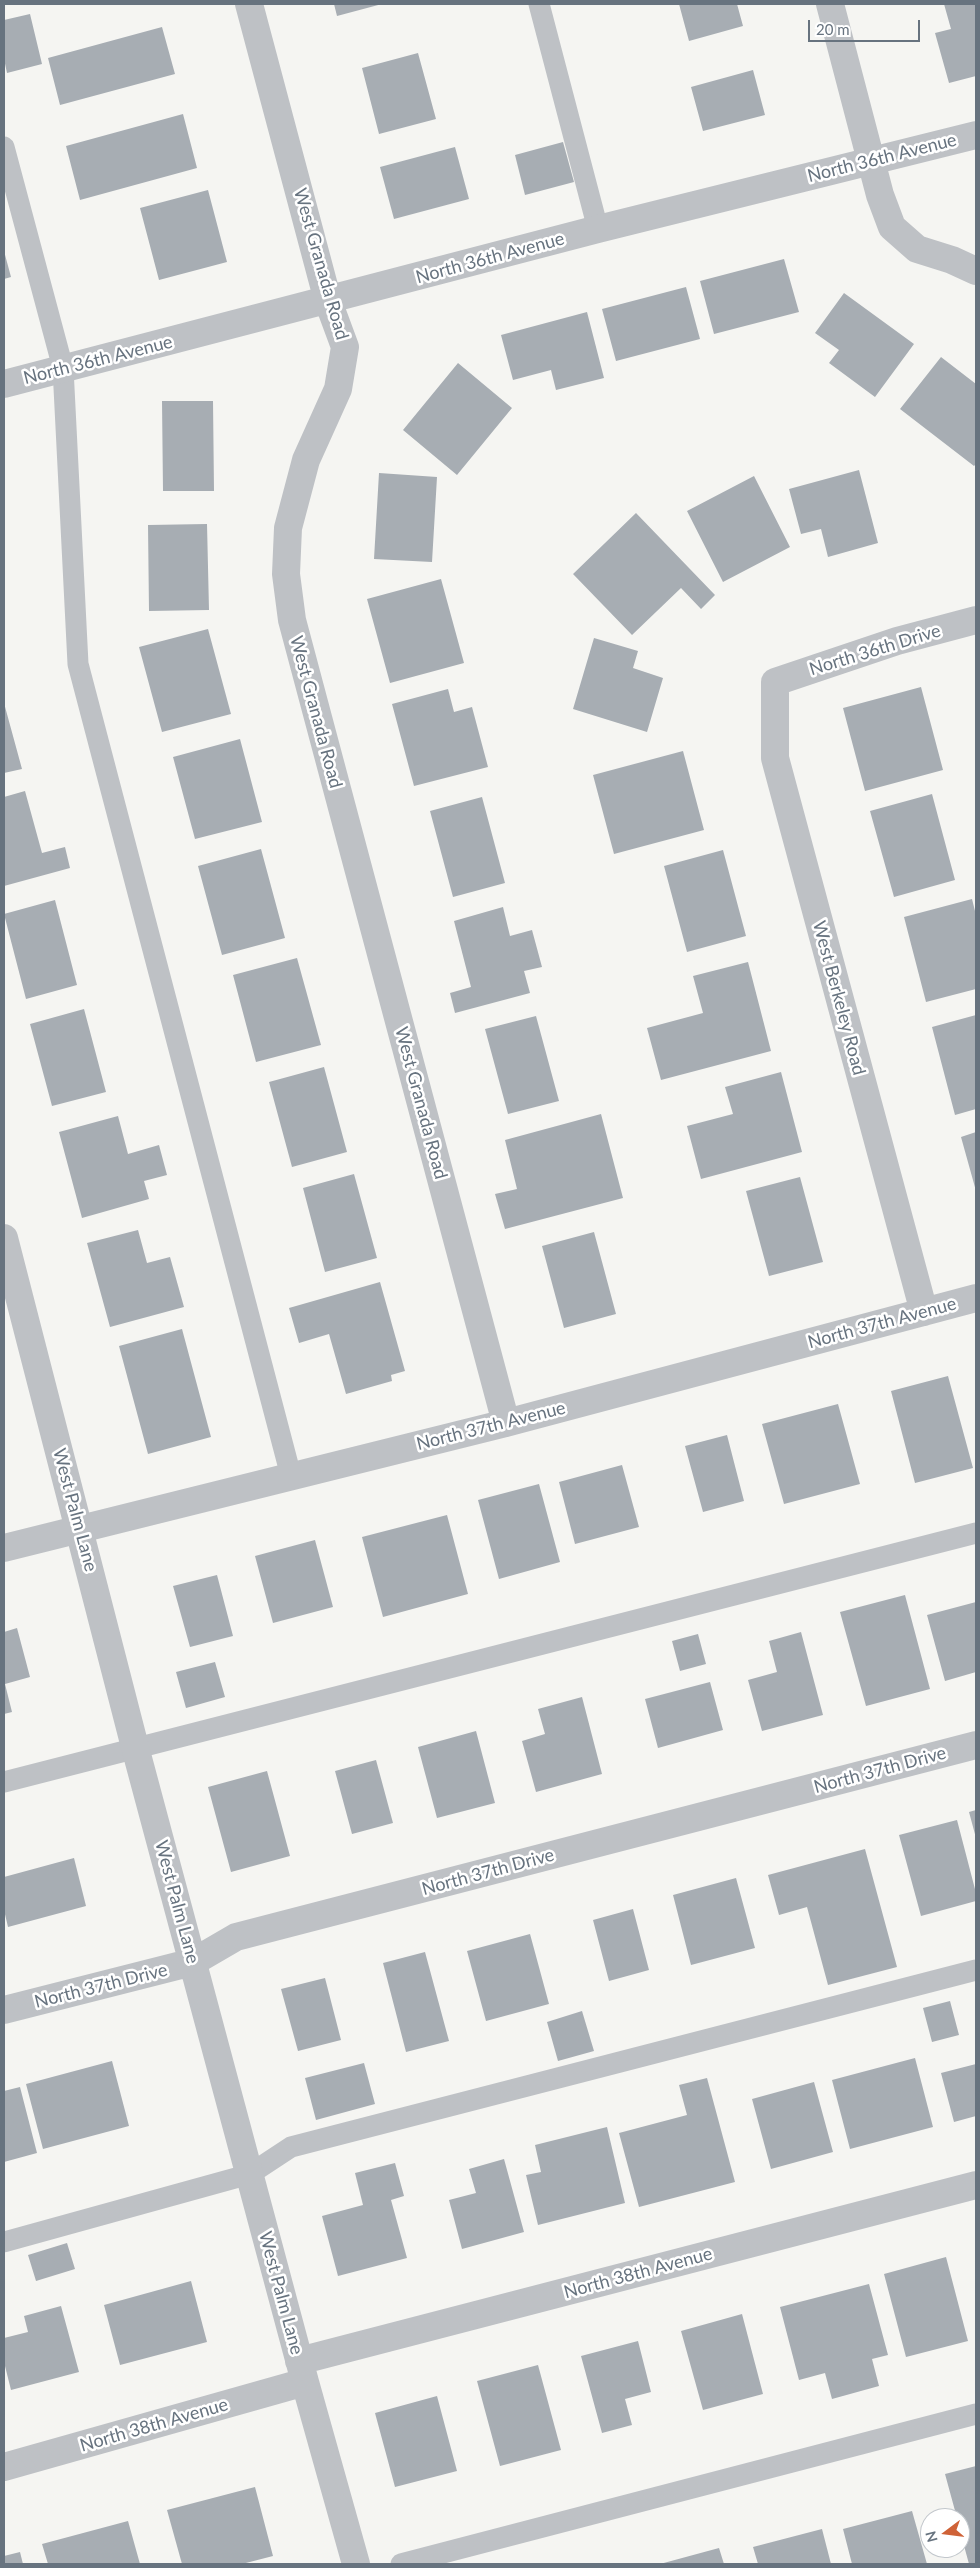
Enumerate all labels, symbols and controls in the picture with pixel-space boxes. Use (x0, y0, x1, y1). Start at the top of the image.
scale bar (810, 10, 922, 42)
text: 20 m (816, 20, 850, 38)
street label: North 36th Avenue (805, 129, 959, 187)
street label: West Granada Road (289, 186, 353, 342)
street label: North 36th Avenue (413, 228, 567, 288)
street label: North 36th Avenue (21, 331, 175, 389)
street label: North 36th Drive (807, 620, 943, 680)
street label: West Granada Road (285, 633, 347, 791)
street label: West Berkeley Road (808, 918, 870, 1078)
street label: West Granada Road (390, 1024, 452, 1182)
street label: North 37th Avenue (805, 1293, 959, 1353)
street label: North 37th Avenue (414, 1397, 568, 1455)
street label: West Palm Lane (48, 1446, 102, 1574)
street label: North 37th Drive (811, 1742, 949, 1798)
street label: West Palm Lane (150, 1838, 204, 1966)
street label: North 37th Drive (419, 1844, 557, 1900)
street label: North 37th Drive (32, 1959, 170, 2013)
street label: West Palm Lane (254, 2229, 308, 2357)
street label: North 38th Avenue (561, 2243, 715, 2303)
street label: North 38th Avenue (78, 2394, 230, 2456)
north arrow (920, 2508, 970, 2558)
text: N (921, 2529, 941, 2544)

